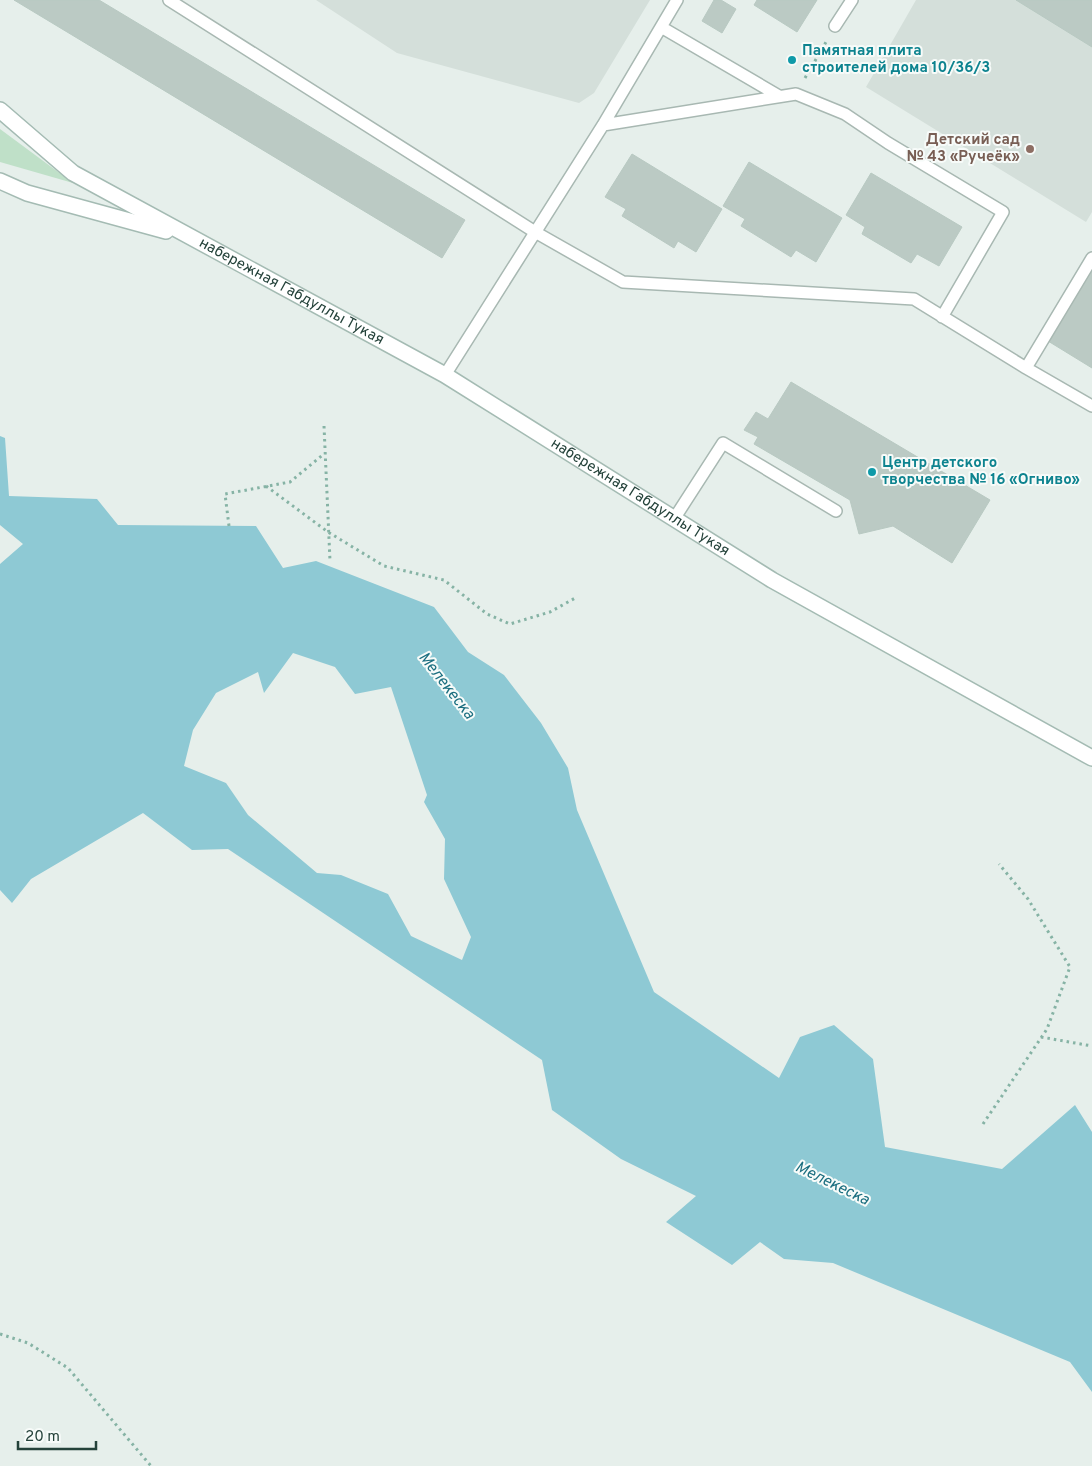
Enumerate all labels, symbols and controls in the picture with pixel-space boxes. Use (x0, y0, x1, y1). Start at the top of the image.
place label: Памятная плита строителей дома 10/36/3 (802, 42, 990, 78)
marker: Памятная плита строителей дома 10/36/3 (786, 54, 798, 66)
place label: Детский сад № 43 «Ручеёк» (906, 131, 1020, 167)
marker: Детский сад № 43 «Ручеёк» (1024, 143, 1036, 155)
street label: набережная Габдуллы Тукая (196, 234, 387, 350)
street label: набережная Габдуллы Тукая (547, 434, 733, 561)
place label: Центр детского творчества № 16 «Огниво» (882, 454, 1080, 490)
marker: Центр детского творчества № 16 «Огниво» (866, 466, 878, 478)
water label: Мелекеска (413, 648, 479, 724)
water label: Мелекеска (792, 1157, 873, 1211)
scale bar (18, 1418, 95, 1450)
text: 20 m (25, 1428, 60, 1447)

